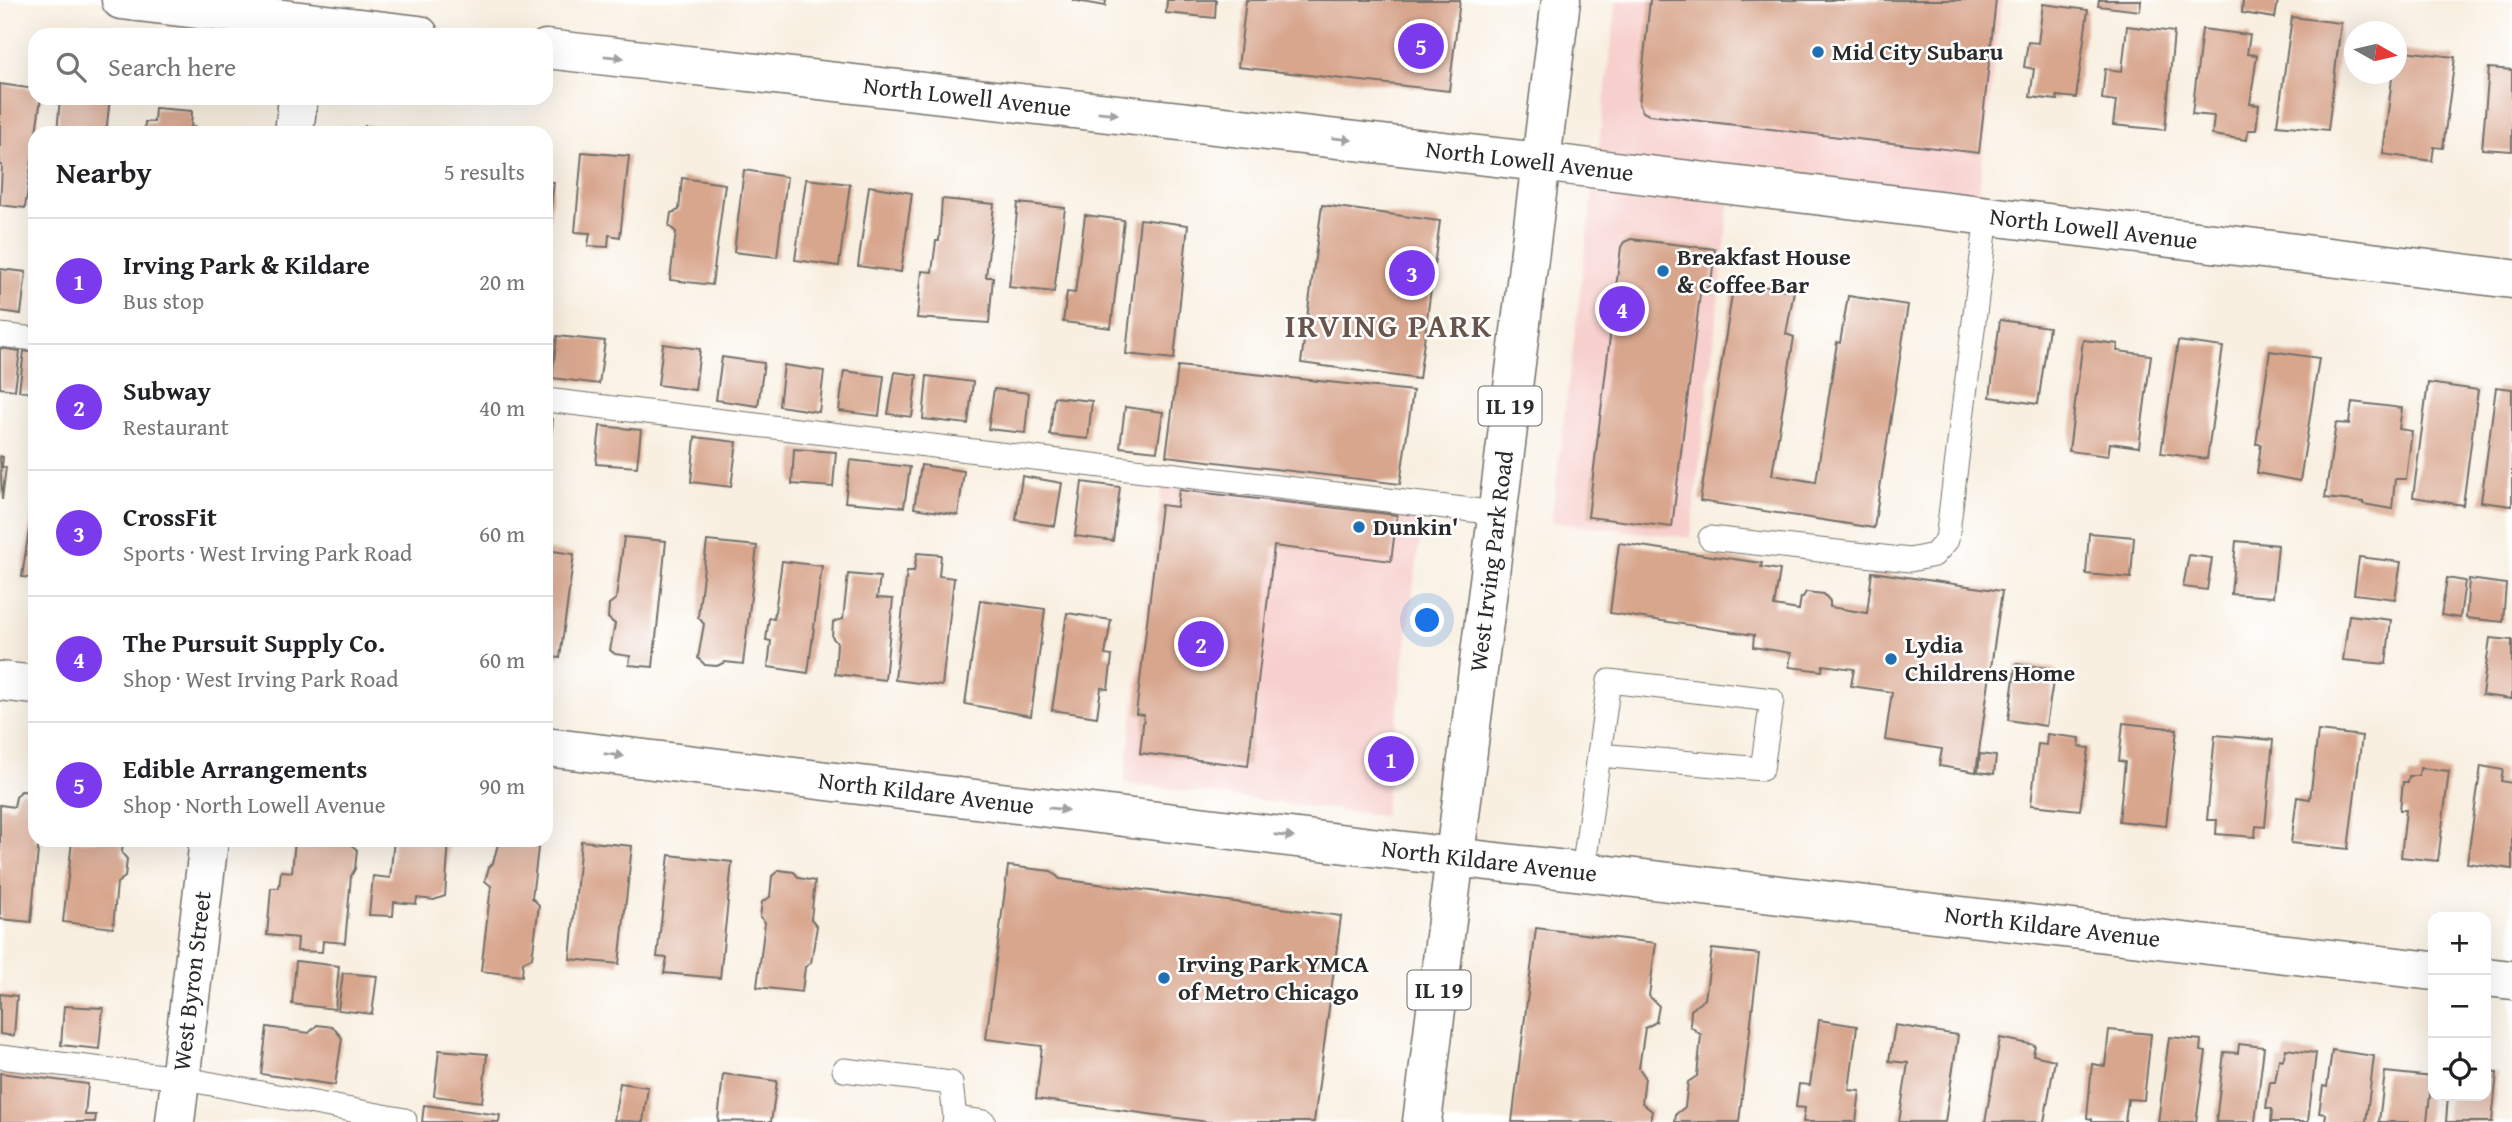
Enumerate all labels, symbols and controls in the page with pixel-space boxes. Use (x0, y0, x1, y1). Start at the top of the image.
pin: 5 (1398, 20, 1444, 72)
north arrow (2344, 21, 2407, 84)
search box (28, 28, 553, 105)
place label: Mid City Subaru (1832, 34, 2004, 69)
marker: Mid City Subaru (1810, 44, 1826, 60)
text: Search here (108, 47, 236, 86)
icon: search (52, 48, 90, 86)
one-way arrow (603, 52, 625, 63)
street label: North Lowell Avenue (861, 67, 1073, 126)
one-way arrow (1097, 107, 1119, 118)
street label: North Lowell Avenue (1424, 131, 1636, 190)
one-way arrow (1331, 134, 1353, 145)
text: Nearby (56, 150, 152, 194)
text: 5 results (444, 155, 525, 188)
street label: North Lowell Avenue (1988, 198, 2200, 258)
place label: Breakfast House & Coffee Bar (1677, 239, 1851, 302)
text: Irving Park & Kildare (123, 245, 370, 284)
pin: 3 (1389, 247, 1435, 299)
marker: Breakfast House & Coffee Bar (1655, 263, 1671, 279)
text: 1 (73, 265, 85, 298)
text: 20 m (479, 265, 525, 298)
pin: 4 (1599, 283, 1645, 335)
text: Bus stop (123, 284, 204, 317)
district label: IRVING PARK (1285, 302, 1493, 349)
text: Subway (123, 371, 211, 410)
road number: IL 19 (1478, 386, 1542, 426)
text: 2 (73, 391, 85, 424)
text: 40 m (479, 391, 525, 424)
text: Restaurant (123, 410, 229, 443)
street label: West Irving Park Road (1460, 448, 1522, 674)
text: CrossFit (123, 497, 217, 536)
place label: Dunkin' (1373, 509, 1459, 544)
text: 3 (73, 517, 85, 550)
text: 60 m (479, 517, 525, 550)
marker: Dunkin' (1351, 519, 1367, 535)
text: Sports · West Irving Park Road (123, 536, 412, 569)
your location (1410, 603, 1444, 637)
pin: 2 (1178, 618, 1224, 670)
text: The Pursuit Supply Co. (123, 623, 385, 662)
place label: Lydia Childrens Home (1905, 627, 2076, 690)
text: 4 (73, 643, 85, 676)
text: 60 m (479, 643, 525, 676)
marker: Lydia Childrens Home (1883, 651, 1899, 667)
text: Shop · West Irving Park Road (123, 662, 398, 695)
pin: 1 (1368, 733, 1414, 785)
text: Edible Arrangements (123, 749, 368, 788)
one-way arrow (603, 749, 625, 760)
street label: North Kildare Avenue (817, 762, 1036, 823)
text: 5 (73, 769, 85, 802)
text: 90 m (479, 769, 525, 802)
text: Shop · North Lowell Avenue (123, 788, 386, 821)
one-way arrow (1048, 804, 1070, 815)
street label: North Kildare Avenue (1379, 830, 1599, 891)
one-way arrow (1273, 831, 1295, 842)
street label: West Byron Street (163, 889, 220, 1073)
street label: North Kildare Avenue (1943, 896, 2162, 956)
map controls (2428, 912, 2491, 1101)
button: + (2428, 912, 2491, 975)
place label: Irving Park YMCA of Metro Chicago (1178, 946, 1370, 1009)
marker: Irving Park YMCA of Metro Chicago (1156, 970, 1172, 986)
road number: IL 19 (1408, 970, 1470, 1009)
button: − (2428, 975, 2491, 1038)
button: locate (2428, 1038, 2491, 1101)

